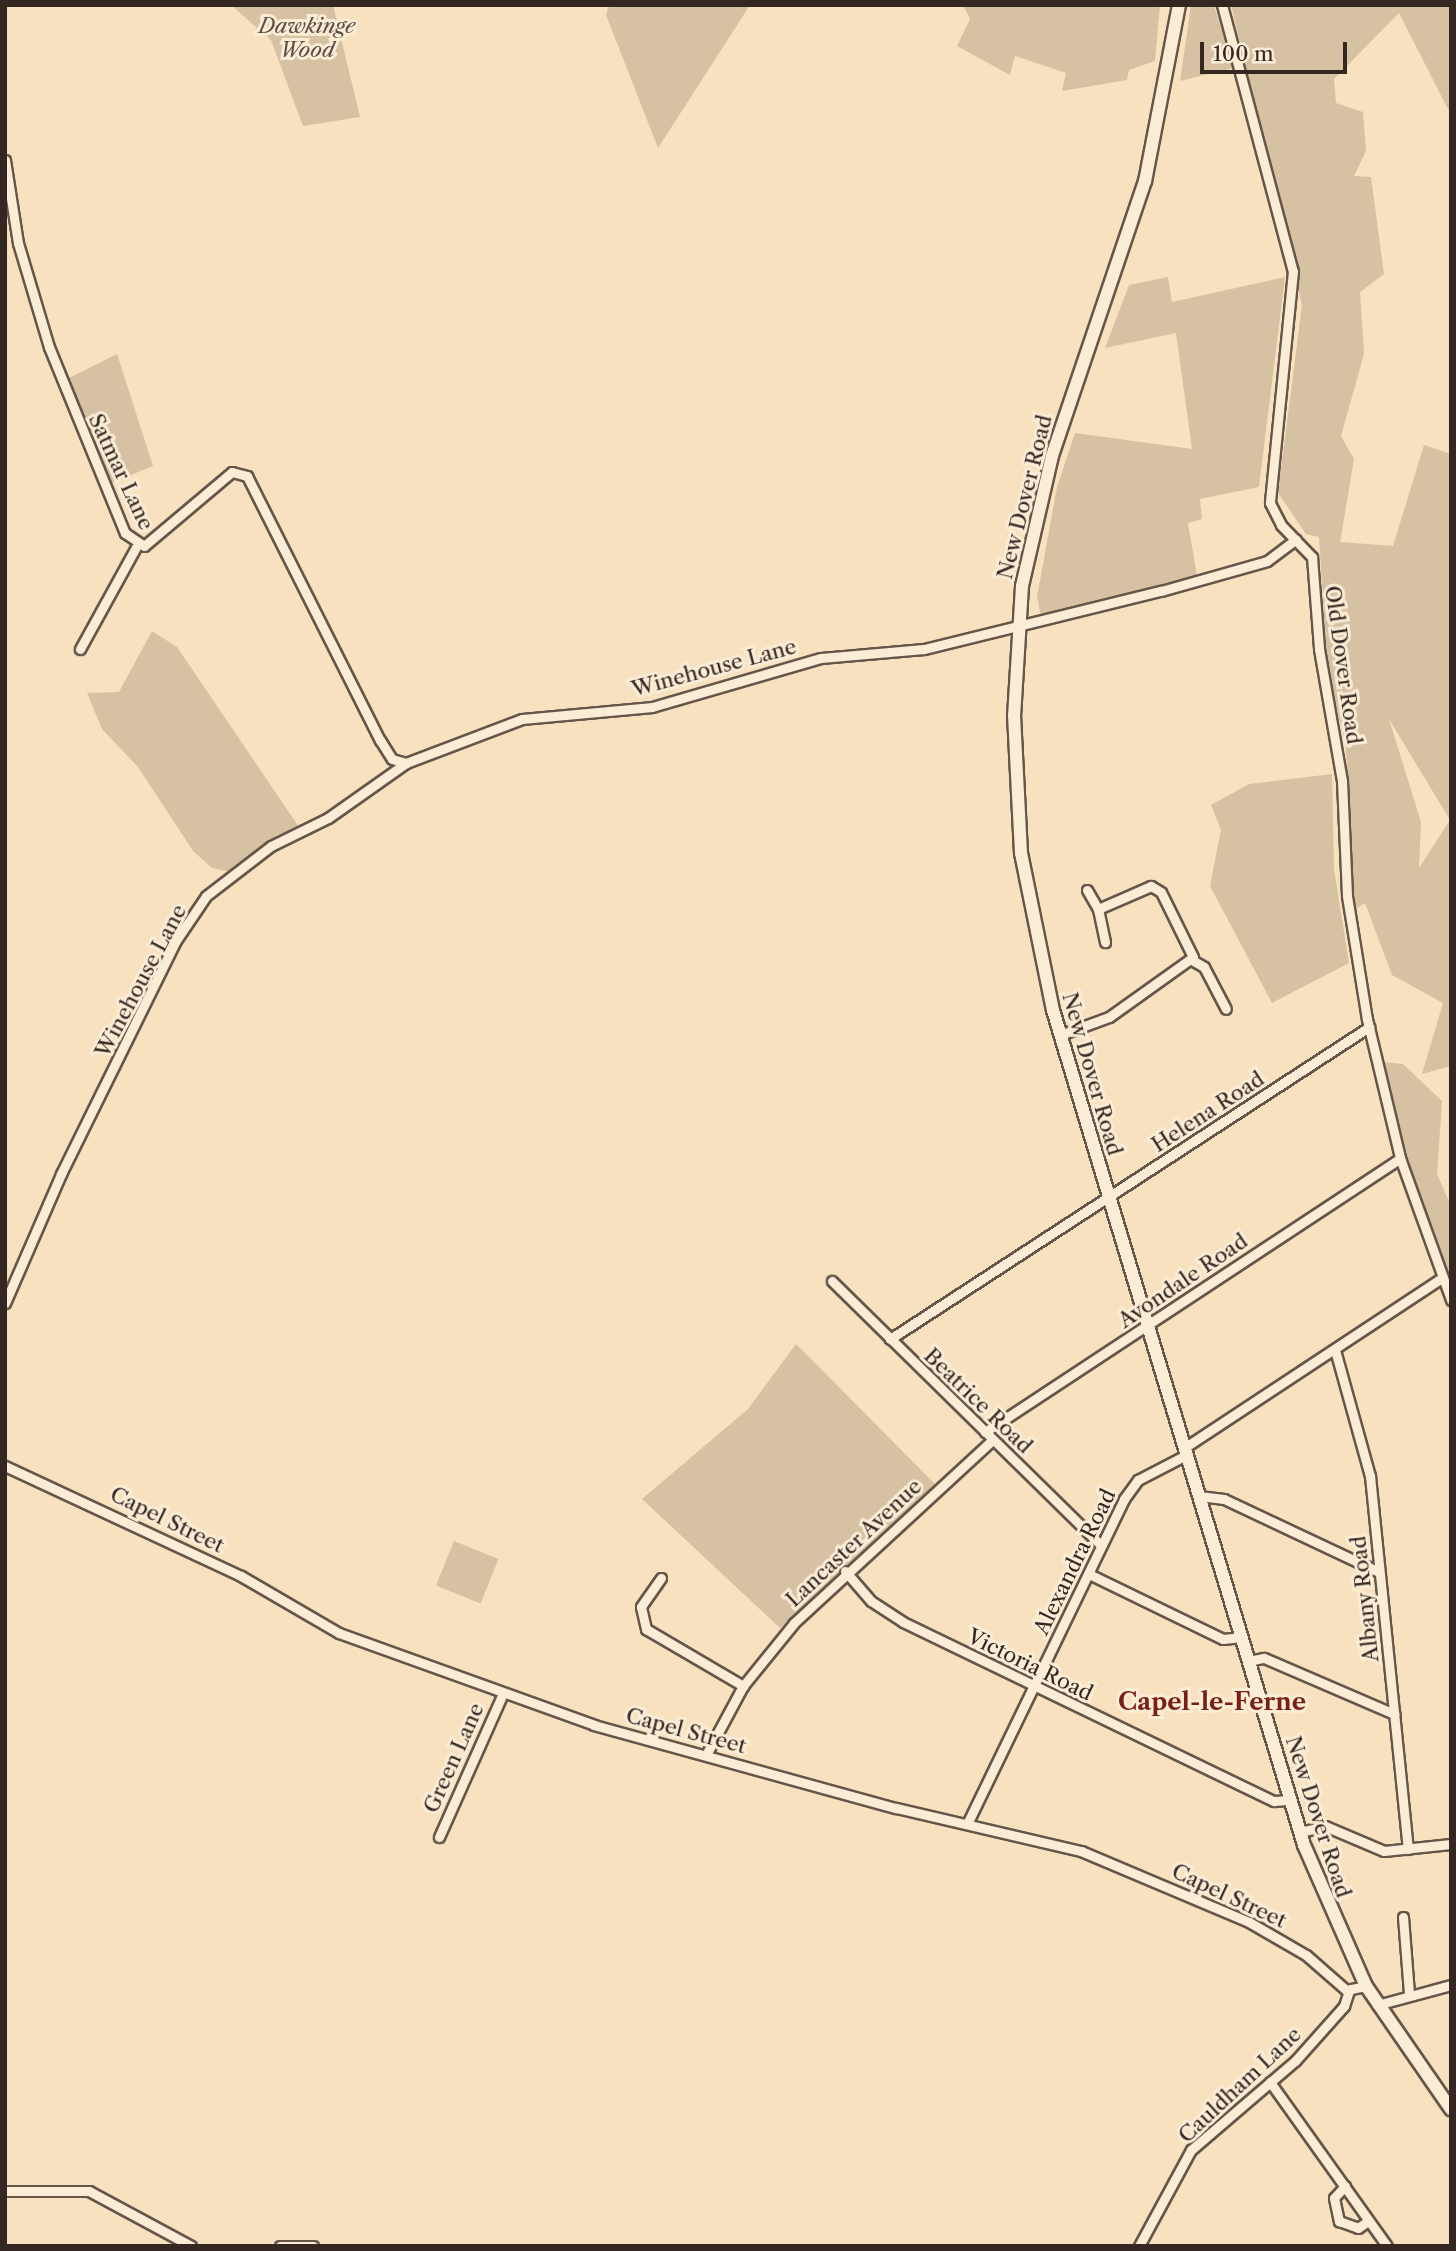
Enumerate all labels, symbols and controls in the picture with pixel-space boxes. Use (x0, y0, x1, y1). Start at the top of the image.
park label: Dawkinge Wood (259, 13, 355, 63)
scale bar (1204, 28, 1351, 72)
text: 100 m (1213, 41, 1274, 66)
street label: Satmar Lane (83, 410, 159, 534)
street label: New Dover Road (992, 412, 1058, 582)
street label: Old Dover Road (1319, 584, 1367, 746)
street label: Winehouse Lane (629, 634, 799, 702)
street label: Winehouse Lane (90, 900, 192, 1062)
street label: New Dover Road (1057, 989, 1127, 1159)
street label: Helena Road (1147, 1066, 1269, 1158)
street label: Avondale Road (1114, 1228, 1252, 1334)
street label: Beatrice Road (919, 1343, 1037, 1459)
street label: Lancaster Avenue (781, 1473, 927, 1613)
street label: Capel Street (106, 1482, 228, 1558)
street label: Alexandra Road (1029, 1485, 1121, 1639)
street label: Albany Road (1346, 1534, 1384, 1664)
street label: Victoria Road (963, 1624, 1097, 1706)
district label: Capel-le-Ferne (1118, 1688, 1306, 1716)
street label: Green Lane (419, 1699, 489, 1817)
street label: Capel Street (623, 1703, 749, 1759)
street label: New Dover Road (1280, 1733, 1356, 1901)
street label: Capel Street (1168, 1859, 1290, 1933)
street label: Cauldham Lane (1174, 2022, 1306, 2148)

